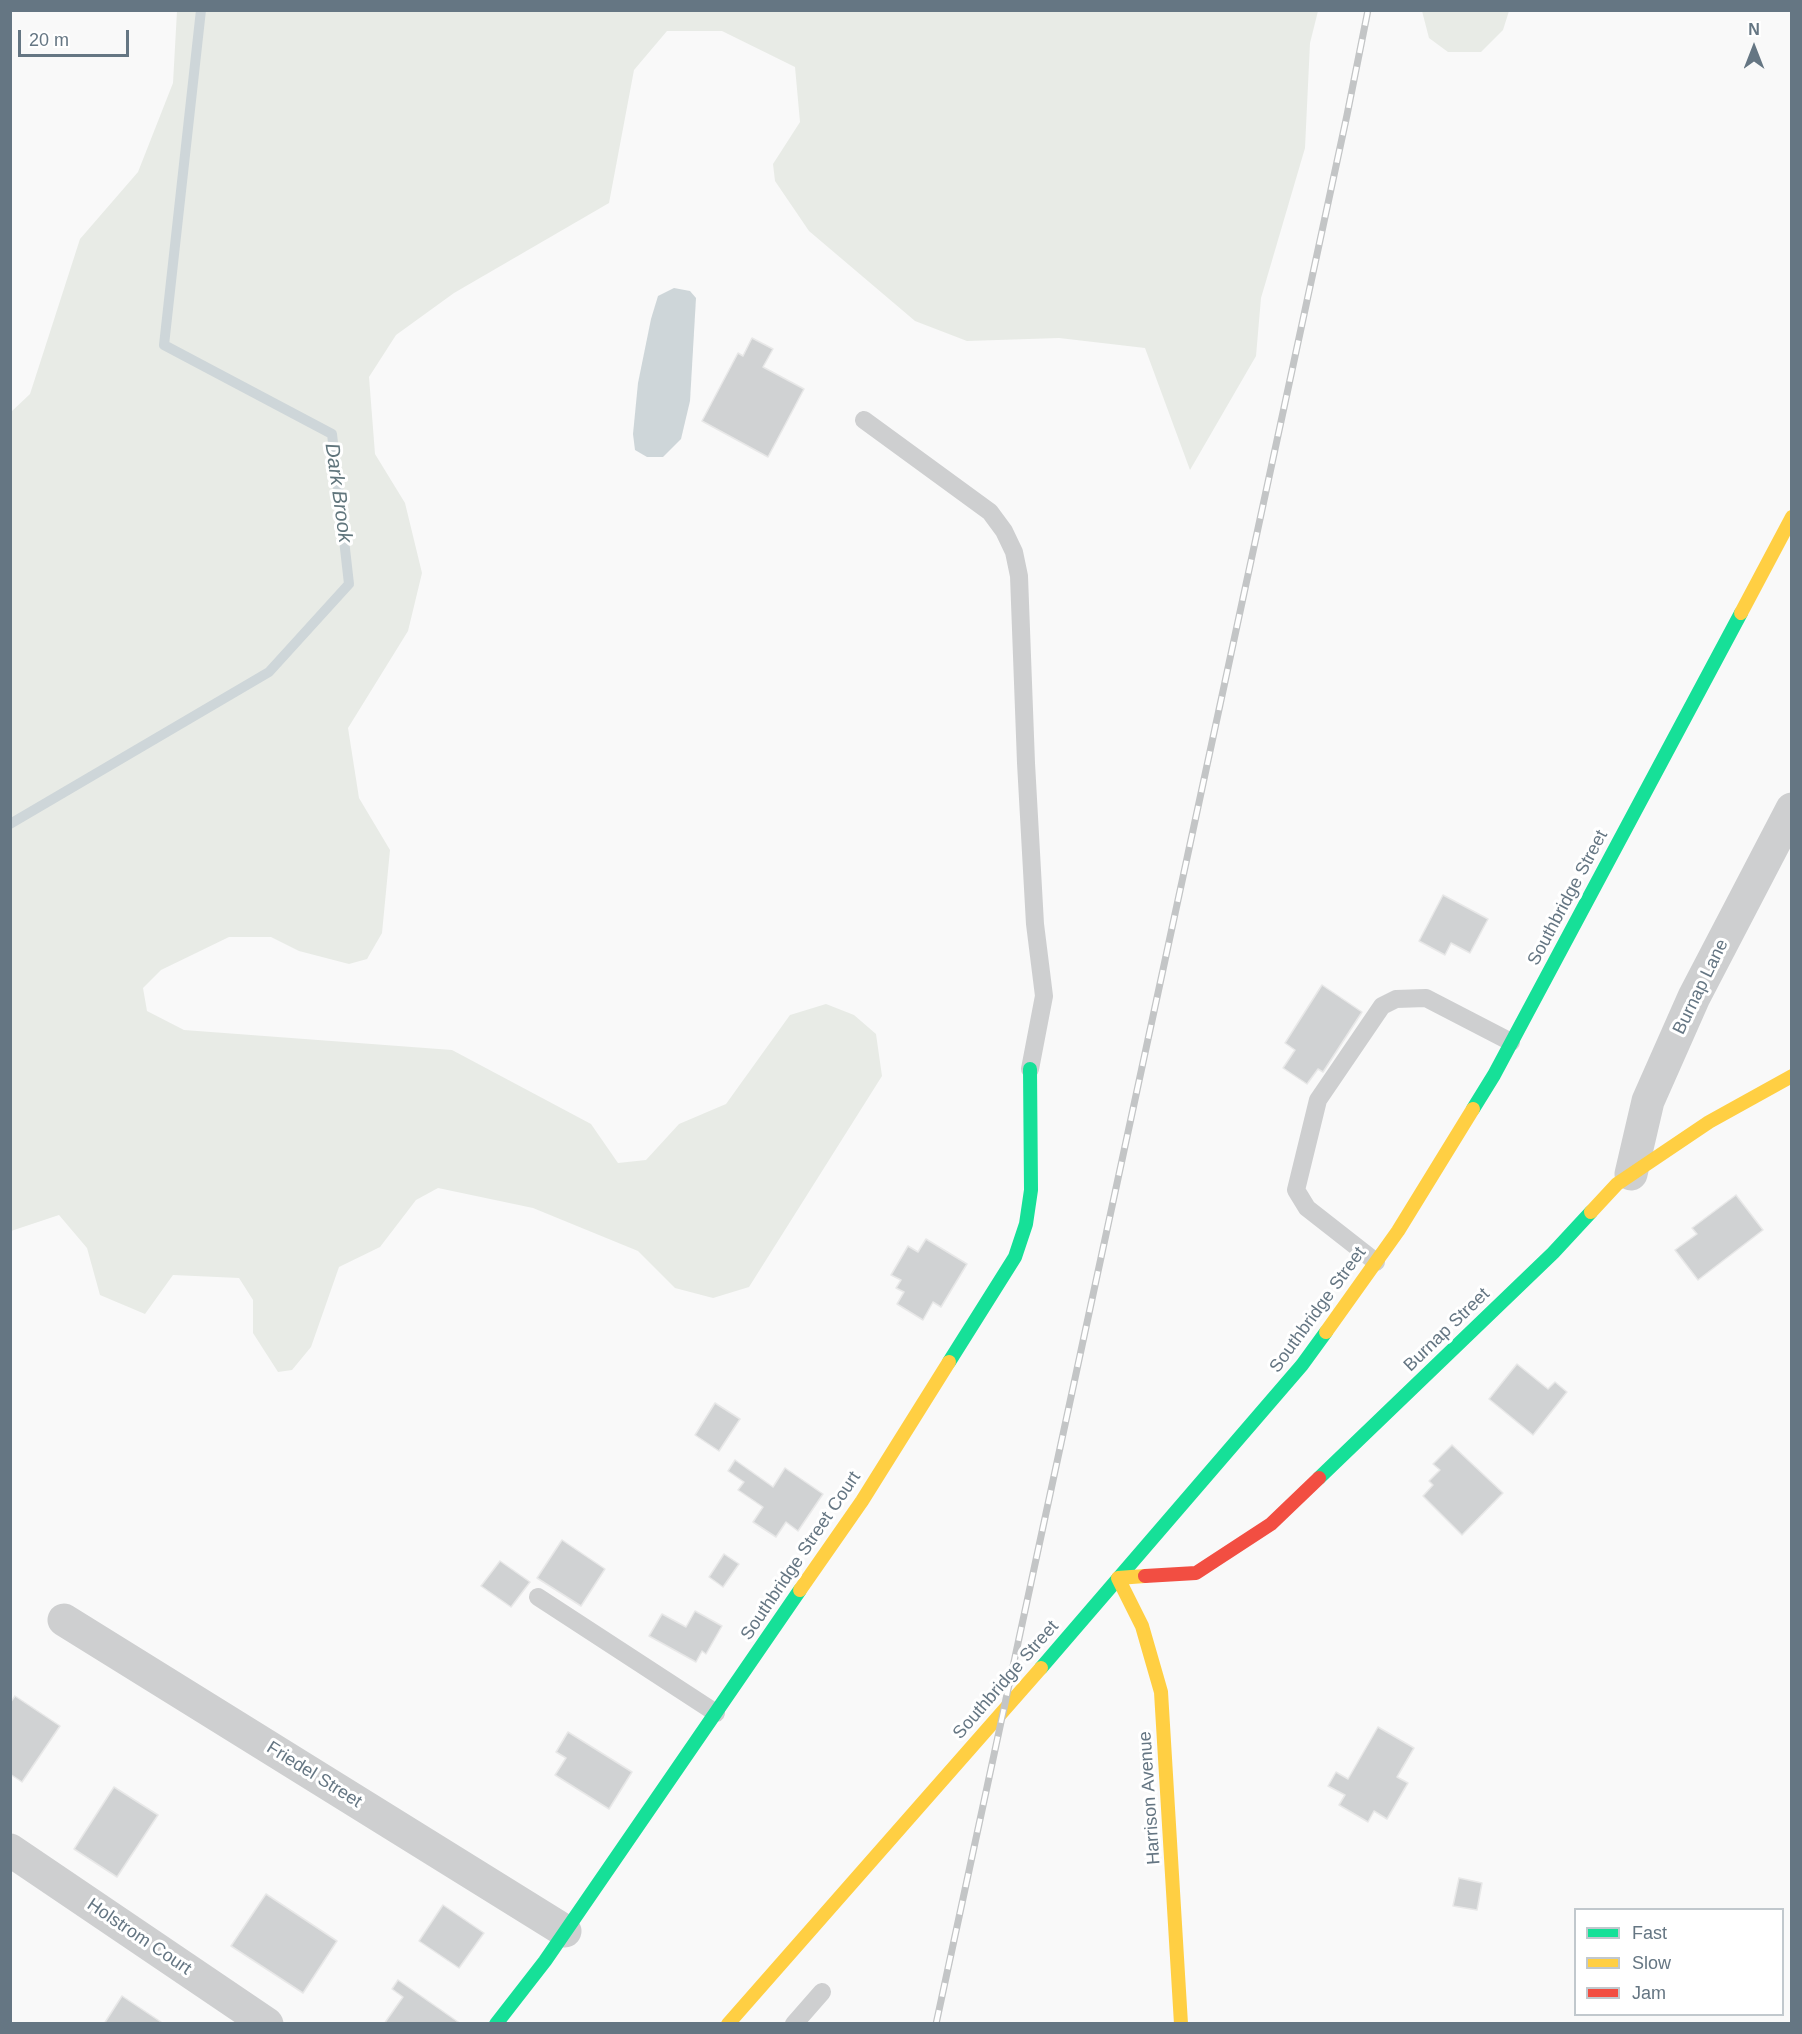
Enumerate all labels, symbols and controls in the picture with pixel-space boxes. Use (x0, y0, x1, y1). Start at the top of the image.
scale bar (21, 18, 132, 56)
north arrow (1724, 18, 1784, 78)
text: N (1748, 21, 1760, 38)
text: 20 m (29, 30, 69, 50)
water label: Dark Brook (319, 442, 357, 544)
street label: Southbridge Street (1523, 827, 1613, 969)
street label: Burnap Lane (1669, 936, 1733, 1038)
street label: Southbridge Street (1265, 1243, 1371, 1377)
street label: Burnap Street (1400, 1284, 1494, 1376)
street label: Southbridge Street Court (736, 1467, 866, 1645)
street label: Southbridge Street (949, 1616, 1063, 1744)
street label: Harrison Avenue (1135, 1731, 1165, 1865)
street label: Friedel Street (262, 1737, 366, 1813)
street label: Holstrom Court (83, 1894, 195, 1980)
legend (1574, 1908, 1784, 2016)
text: Fast (1632, 1923, 1667, 1943)
text: Slow (1632, 1953, 1671, 1973)
text: Jam (1632, 1983, 1666, 2003)

